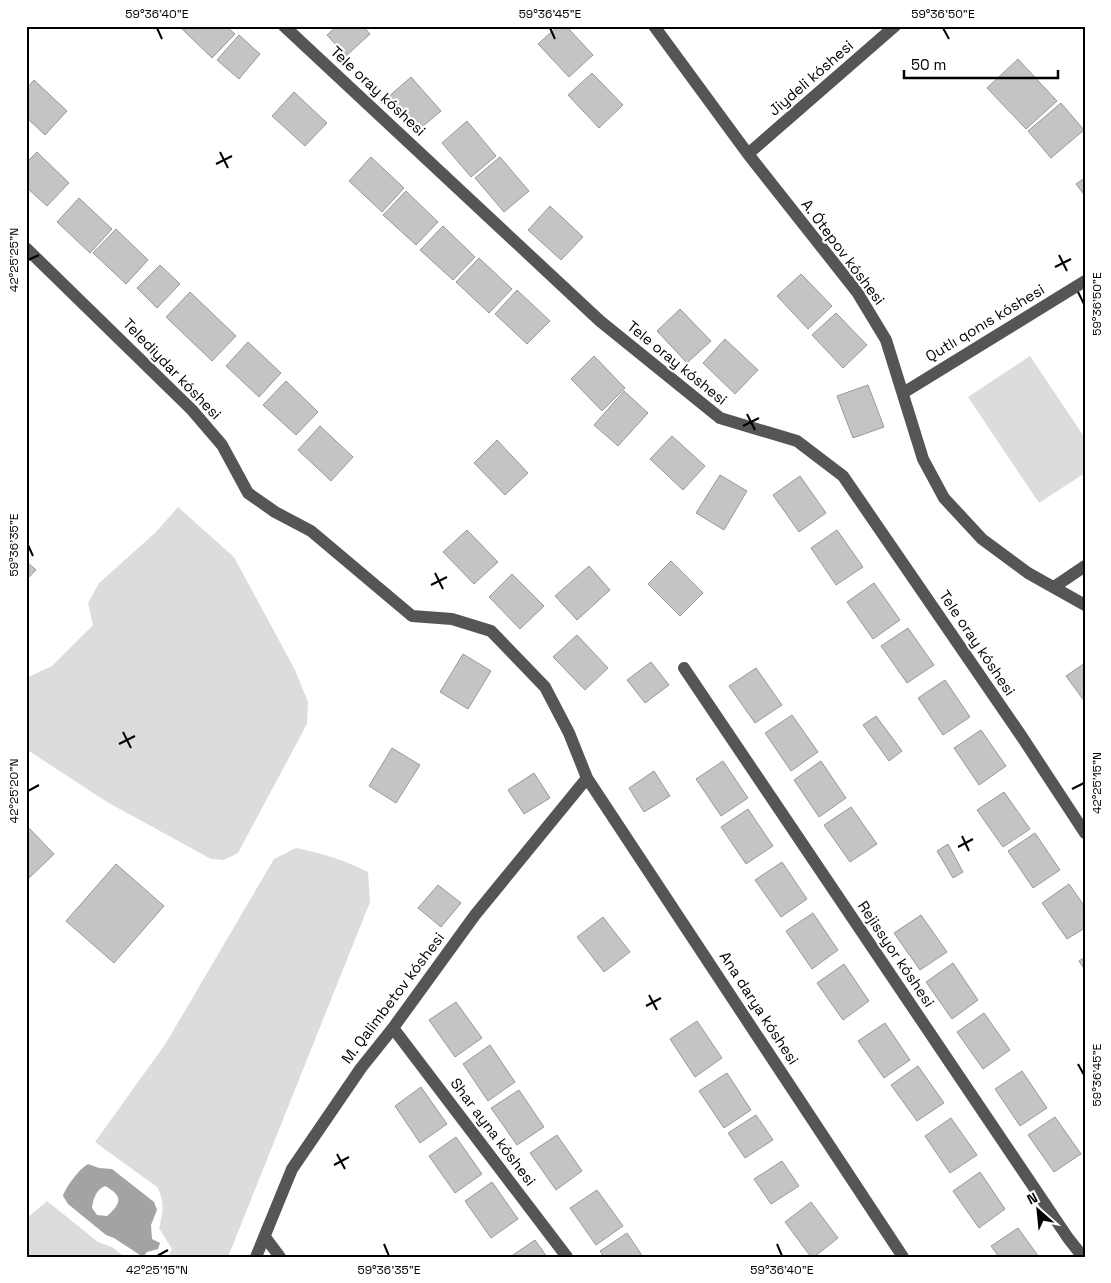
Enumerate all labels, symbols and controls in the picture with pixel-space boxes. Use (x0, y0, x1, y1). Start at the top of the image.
text: 59°36'40"E (125, 6, 189, 22)
text: 59°36'45"E (519, 6, 582, 22)
text: 59°36'50"E (911, 6, 975, 22)
street label: Jiydeli kóshesi (764, 36, 857, 120)
street label: Tele oray kóshesi (327, 42, 430, 140)
scale bar (904, 48, 1057, 80)
text: 50 m (911, 55, 946, 74)
street label: A. Ótepov kóshesi (798, 195, 889, 308)
text: 42°25'25"N (6, 228, 22, 292)
text: 59°36'50"E (1089, 272, 1105, 336)
street label: Qutlı qonıs kóshesi (922, 280, 1048, 366)
street label: Telediydar kóshesi (119, 314, 226, 423)
street label: Tele oray kóshesi (623, 316, 731, 409)
text: 59°36'35"E (6, 513, 22, 577)
street label: Tele oray kóshesi (935, 586, 1020, 699)
text: 42°25'15"N (1089, 752, 1105, 814)
text: 42°25'20"N (6, 759, 22, 823)
street label: Rejissyor kóshesi (854, 897, 939, 1010)
street label: M. Qalimbetov kóshesi (337, 928, 448, 1067)
street label: Ana darya kóshesi (716, 948, 803, 1068)
text: 59°36'45"E (1089, 1043, 1105, 1106)
street label: Shar ayna kóshesi (447, 1074, 540, 1189)
north arrow (1014, 1186, 1064, 1236)
text: N (1024, 1188, 1040, 1209)
text: 42°25'15"N (126, 1262, 188, 1278)
text: 59°36'35"E (357, 1262, 421, 1278)
text: 59°36'40"E (750, 1262, 814, 1278)

